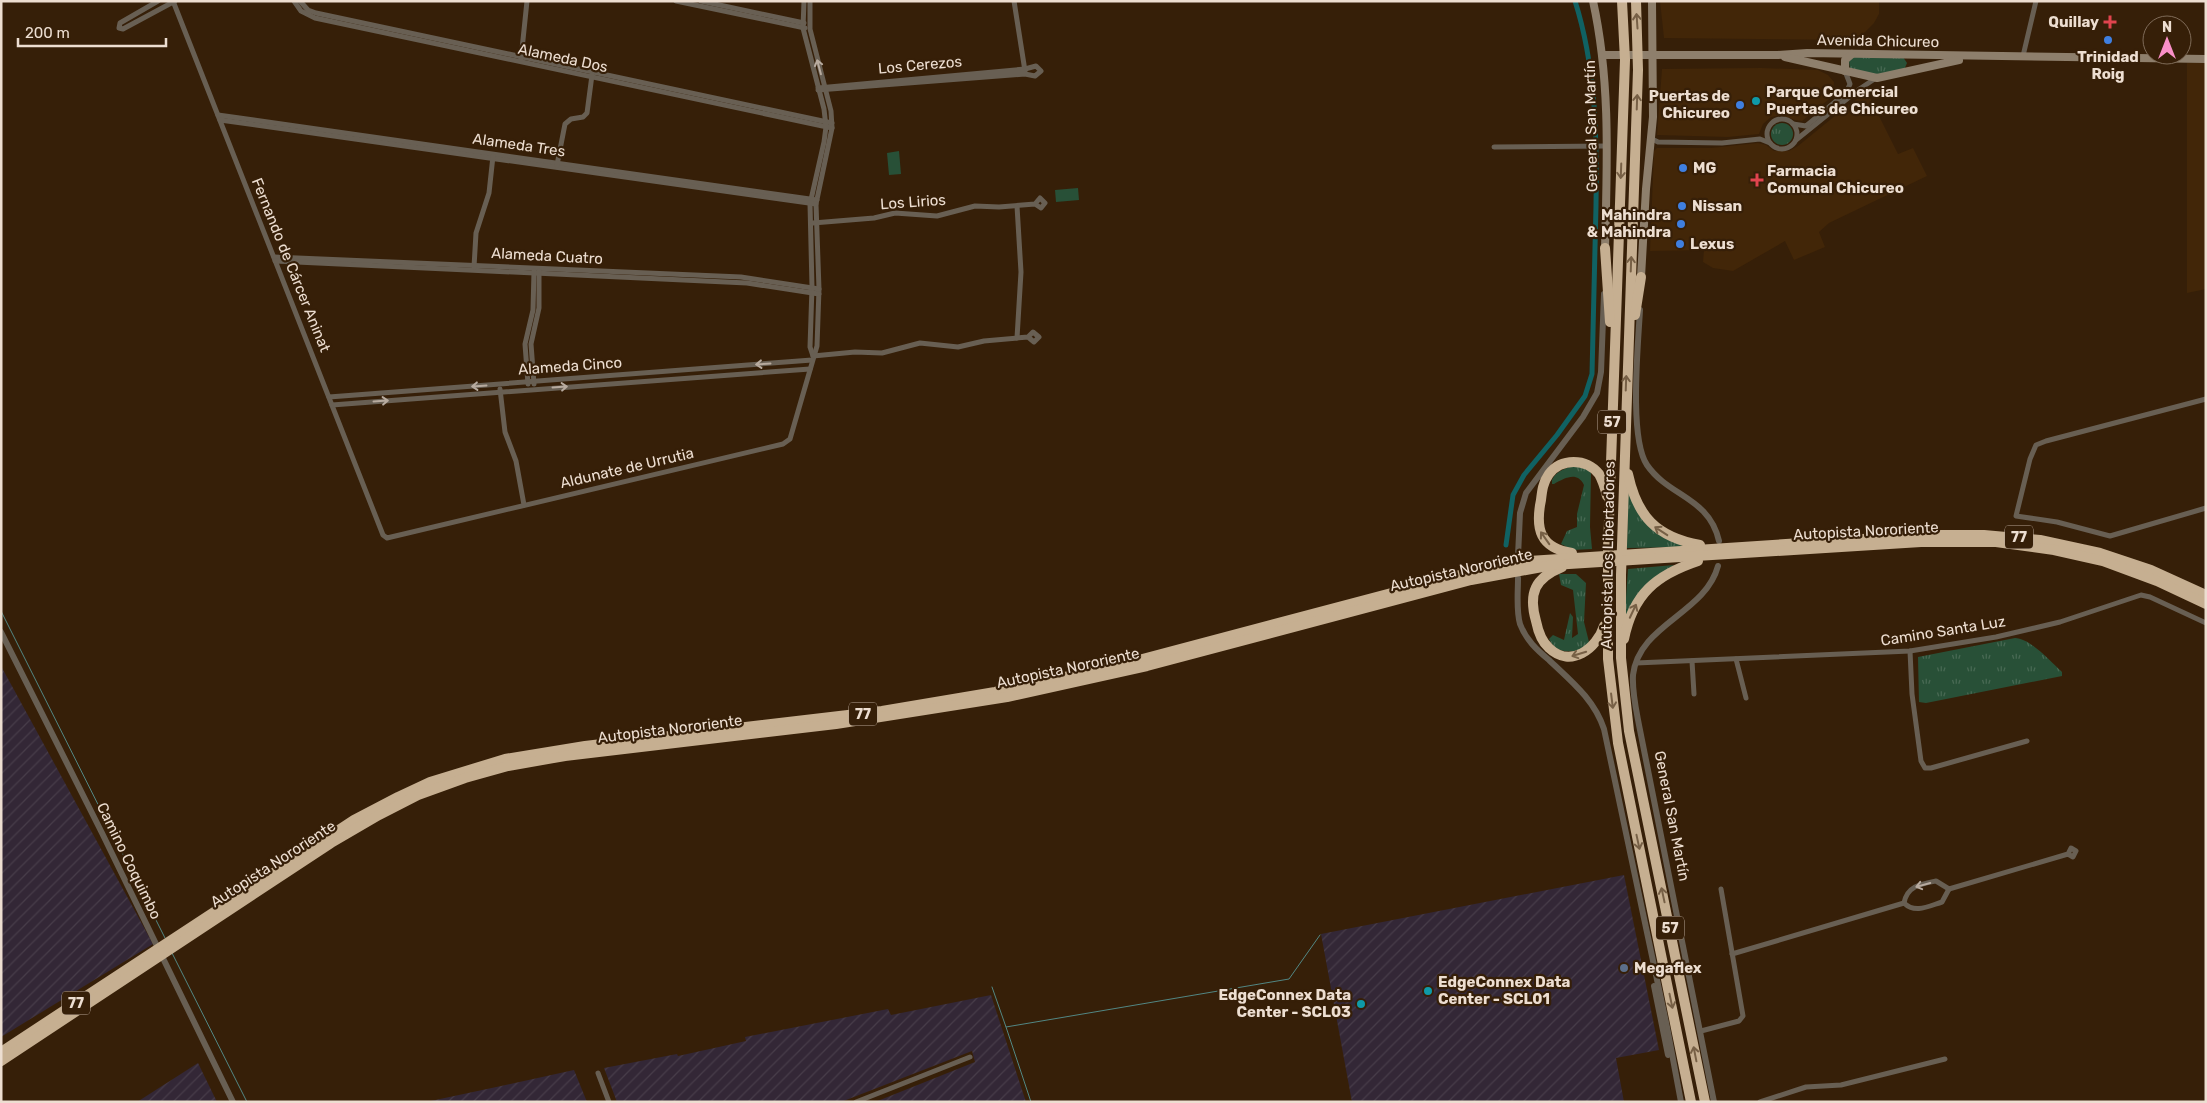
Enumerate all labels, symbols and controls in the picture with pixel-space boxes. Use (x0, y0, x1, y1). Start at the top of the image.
one-way arrow (1633, 13, 1642, 29)
place label: Quillay (2048, 13, 2099, 31)
scale bar (18, 15, 165, 47)
marker: Quillay (2103, 15, 2117, 29)
north arrow (2142, 15, 2192, 65)
text: N (2162, 19, 2172, 36)
text: 200 m (25, 24, 70, 42)
street label: Avenida Chicureo (1817, 31, 1939, 51)
marker: Trinidad Roig (2102, 34, 2114, 46)
street label: Alameda Dos (517, 40, 610, 76)
place label: Trinidad Roig (2077, 48, 2139, 83)
street label: Los Cerezos (877, 52, 963, 78)
one-way arrow (814, 59, 823, 75)
street label: General San Martín (1581, 60, 1601, 192)
place label: Parque Comercial Puertas de Chicureo (1766, 83, 1918, 118)
place label: Puertas de Chicureo (1649, 87, 1730, 122)
one-way arrow (1632, 94, 1641, 110)
marker: Parque Comercial Puertas de Chicureo (1750, 95, 1762, 107)
marker: Puertas de Chicureo (1734, 99, 1746, 111)
street label: Alameda Tres (472, 130, 567, 160)
place label: MG (1693, 159, 1716, 177)
marker: MG (1677, 162, 1689, 174)
place label: Farmacia Comunal Chicureo (1767, 162, 1904, 197)
one-way arrow (1616, 163, 1625, 179)
marker: Farmacia Comunal Chicureo (1751, 174, 1763, 186)
street label: Fernando de Cárcer Aninat (248, 175, 334, 355)
street label: Los Lirios (880, 191, 947, 213)
place label: Nissan (1692, 197, 1742, 215)
marker: Nissan (1676, 200, 1688, 212)
place label: Mahindra & Mahindra (1587, 206, 1671, 241)
marker: Mahindra & Mahindra (1675, 218, 1687, 230)
place label: Lexus (1690, 235, 1734, 253)
marker: Lexus (1674, 238, 1686, 250)
street label: Alameda Cuatro (491, 244, 603, 268)
one-way arrow (1626, 256, 1635, 272)
street label: Alameda Cinco (517, 353, 623, 379)
one-way arrow (756, 359, 772, 369)
one-way arrow (1622, 375, 1631, 391)
one-way arrow (471, 381, 487, 390)
one-way arrow (552, 383, 568, 392)
one-way arrow (373, 396, 389, 406)
road number: 57 (1598, 411, 1626, 434)
street label: Aldunate de Urrutia (558, 444, 696, 492)
street label: Autopista Los Libertadores (1597, 460, 1619, 649)
street label: Autopista Nororiente (1793, 518, 1939, 544)
one-way arrow (1655, 526, 1669, 536)
road number: 77 (2005, 526, 2033, 548)
one-way arrow (1540, 531, 1550, 545)
street label: Autopista Nororiente (1388, 545, 1534, 595)
one-way arrow (1629, 604, 1639, 619)
street label: Camino Santa Luz (1879, 612, 2007, 650)
street label: Autopista Nororiente (995, 644, 1141, 692)
one-way arrow (1571, 649, 1587, 659)
one-way arrow (1607, 693, 1617, 709)
road number: 77 (849, 702, 877, 726)
street label: Autopista Nororiente (597, 711, 743, 747)
street label: General San Martín (1651, 749, 1693, 883)
street label: Camino Coquimbo (93, 800, 165, 922)
street label: Autopista Nororiente (207, 817, 339, 911)
one-way arrow (1634, 834, 1644, 850)
one-way arrow (1915, 880, 1931, 890)
one-way arrow (1658, 887, 1667, 903)
road number: 57 (1656, 916, 1684, 940)
place label: Megaflex (1634, 959, 1702, 977)
marker: Megaflex (1618, 962, 1630, 974)
place label: EdgeConnex Data Center - SCL01 (1438, 973, 1571, 1008)
marker: EdgeConnex Data Center - SCL01 (1422, 985, 1434, 997)
place label: EdgeConnex Data Center - SCL03 (1219, 986, 1351, 1021)
road number: 77 (62, 991, 90, 1014)
one-way arrow (1667, 993, 1677, 1009)
marker: EdgeConnex Data Center - SCL03 (1355, 998, 1367, 1010)
one-way arrow (1690, 1046, 1700, 1062)

